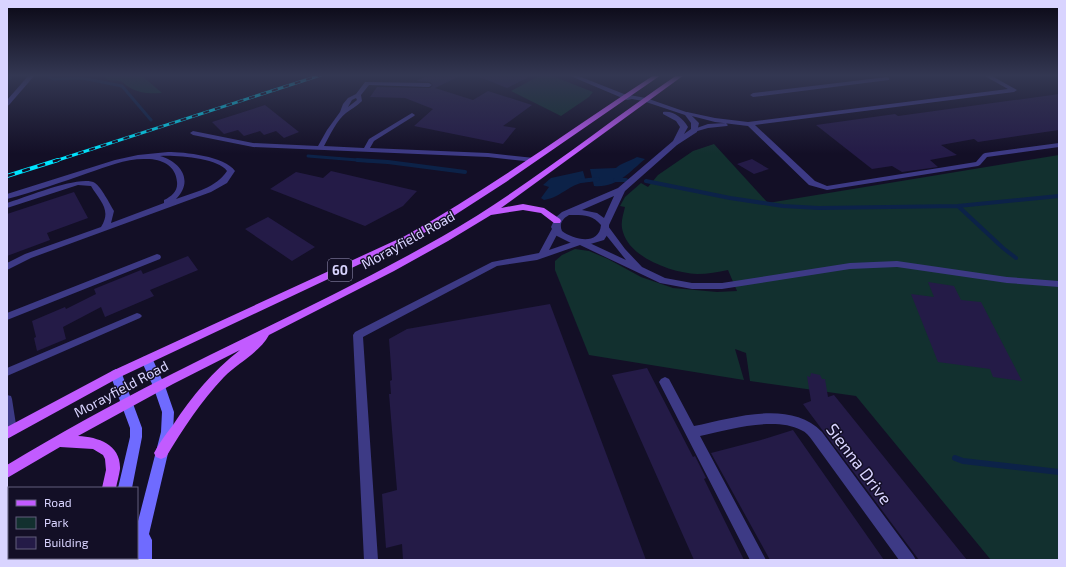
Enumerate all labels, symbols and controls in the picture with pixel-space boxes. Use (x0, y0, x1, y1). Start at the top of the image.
street label: Morayfield Road (358, 207, 458, 272)
road number: 60 (328, 259, 352, 281)
street label: Morayfield Road (71, 357, 171, 421)
street label: Sienna Drive (823, 419, 897, 508)
legend (8, 487, 138, 559)
text: Road (44, 495, 72, 509)
text: Park (44, 515, 69, 529)
text: Building (44, 535, 89, 549)

